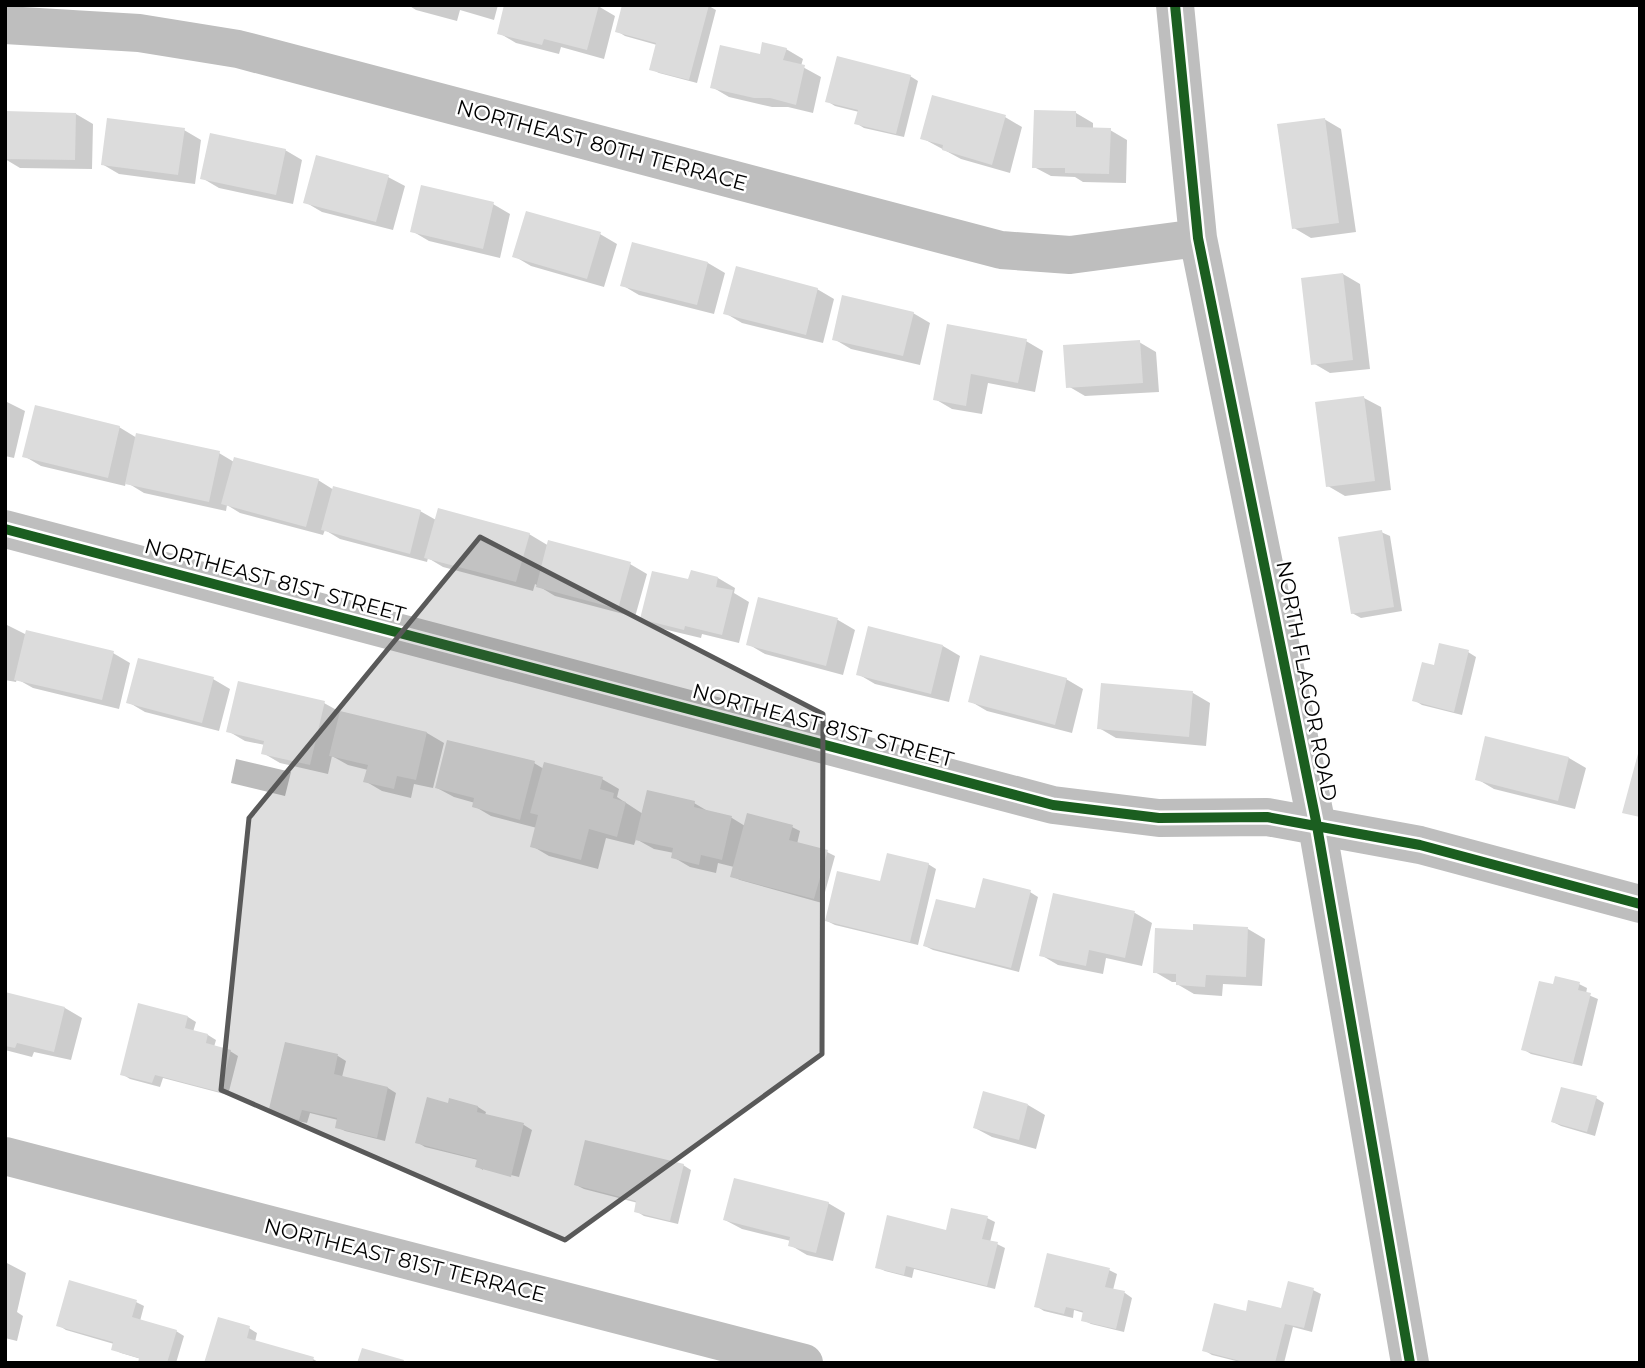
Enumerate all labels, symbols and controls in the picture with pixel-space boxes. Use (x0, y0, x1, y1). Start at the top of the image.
street label: NORTHEAST 80TH TERRACE (454, 94, 750, 196)
street label: NORTHEAST 81ST STREET (142, 533, 408, 627)
street label: NORTH FLAGOR ROAD (1271, 559, 1343, 803)
street label: NORTHEAST 81ST STREET (690, 678, 956, 772)
street label: NORTHEAST 81ST TERRACE (261, 1213, 549, 1307)

